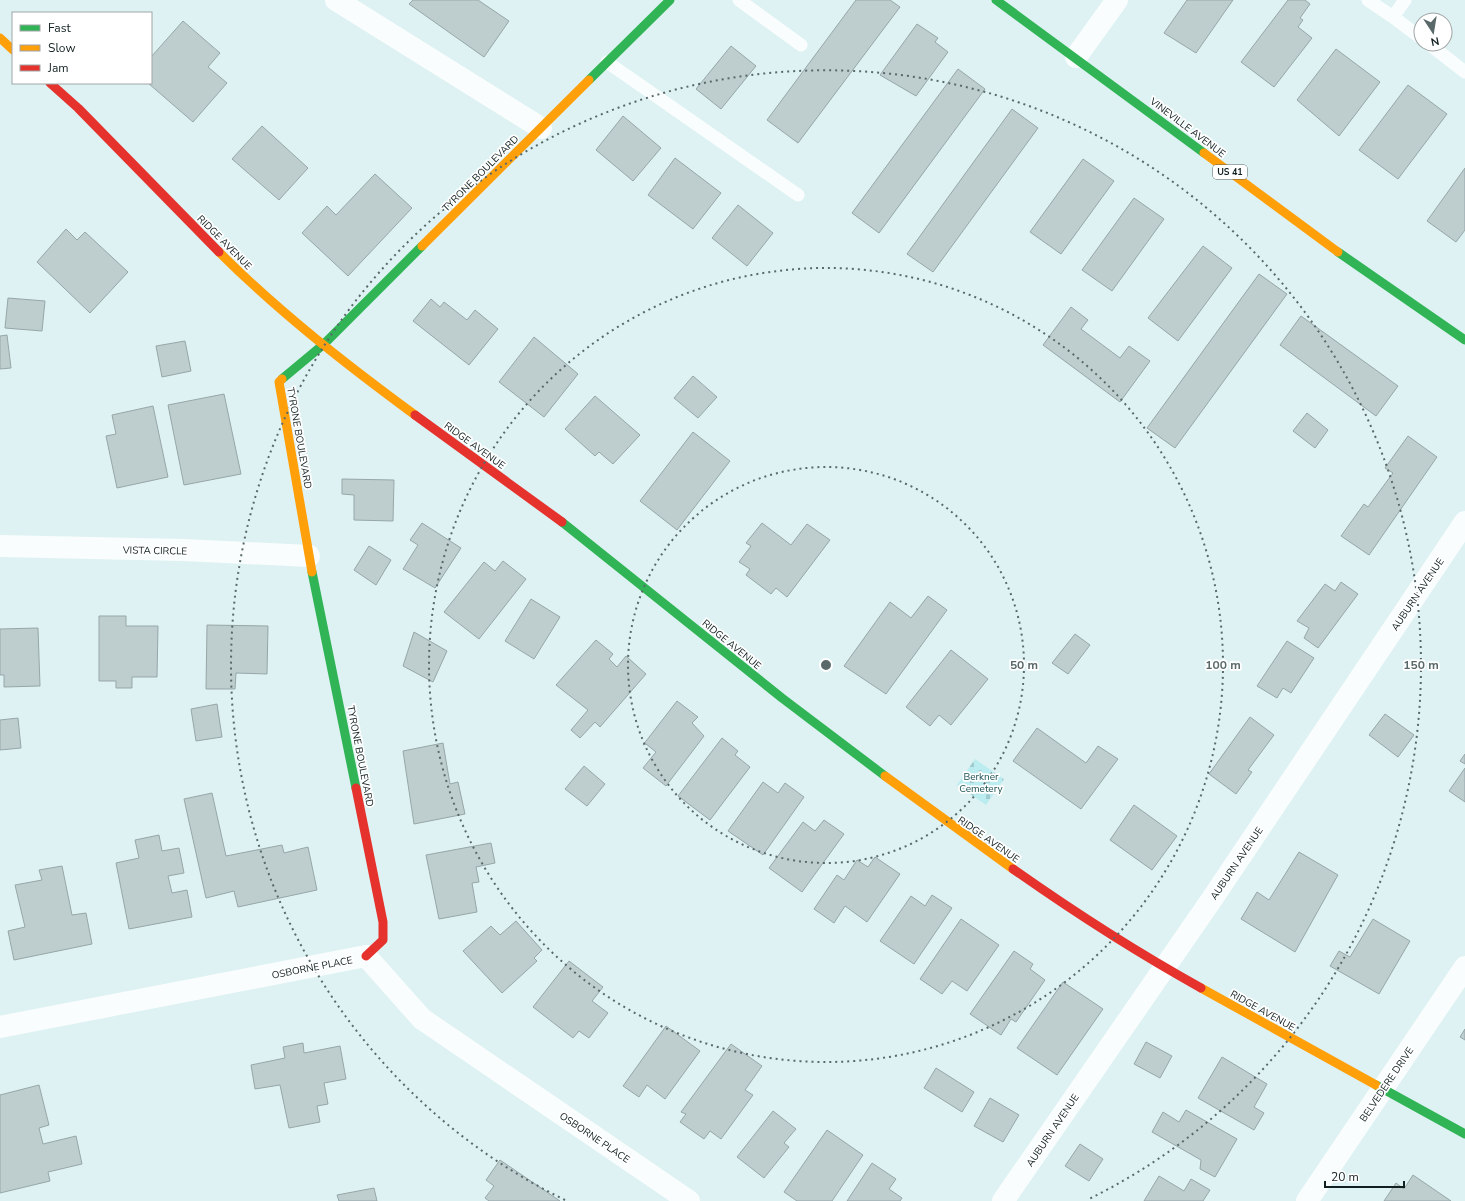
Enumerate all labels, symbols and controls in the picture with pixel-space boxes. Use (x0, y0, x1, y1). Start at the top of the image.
legend (12, 12, 152, 84)
north arrow (1413, 12, 1453, 52)
text: Fast (48, 20, 71, 36)
text: N (1429, 33, 1441, 49)
text: Slow (48, 40, 76, 56)
text: Jam (47, 60, 69, 76)
street label: VINEVILLE AVENUE (1146, 94, 1228, 161)
street label: TYRONE BOULEVARD (439, 132, 522, 215)
road number: US 41 (1213, 165, 1247, 179)
street label: RIDGE AVENUE (194, 212, 255, 273)
street label: TYRONE BOULEVARD (283, 386, 315, 490)
street label: RIDGE AVENUE (441, 419, 508, 473)
street label: VISTA CIRCLE (122, 543, 188, 559)
street label: AUBURN AVENUE (1388, 555, 1448, 634)
street label: RIDGE AVENUE (699, 617, 764, 673)
text: 50 m (1010, 657, 1038, 673)
text: 100 m (1205, 657, 1241, 673)
text: 150 m (1403, 657, 1439, 673)
centre of rings (819, 658, 833, 672)
street label: TYRONE BOULEVARD (343, 704, 377, 808)
park label: Berkner Cemetery (959, 770, 1004, 796)
street label: RIDGE AVENUE (955, 813, 1022, 866)
street label: AUBURN AVENUE (1207, 824, 1267, 903)
street label: OSBORNE PLACE (271, 953, 354, 983)
street label: RIDGE AVENUE (1227, 987, 1298, 1035)
street label: BELVEDERE DRIVE (1357, 1044, 1417, 1125)
street label: AUBURN AVENUE (1023, 1091, 1083, 1170)
street label: OSBORNE PLACE (557, 1109, 632, 1167)
scale bar (1325, 1163, 1404, 1189)
text: 20 m (1331, 1169, 1359, 1185)

